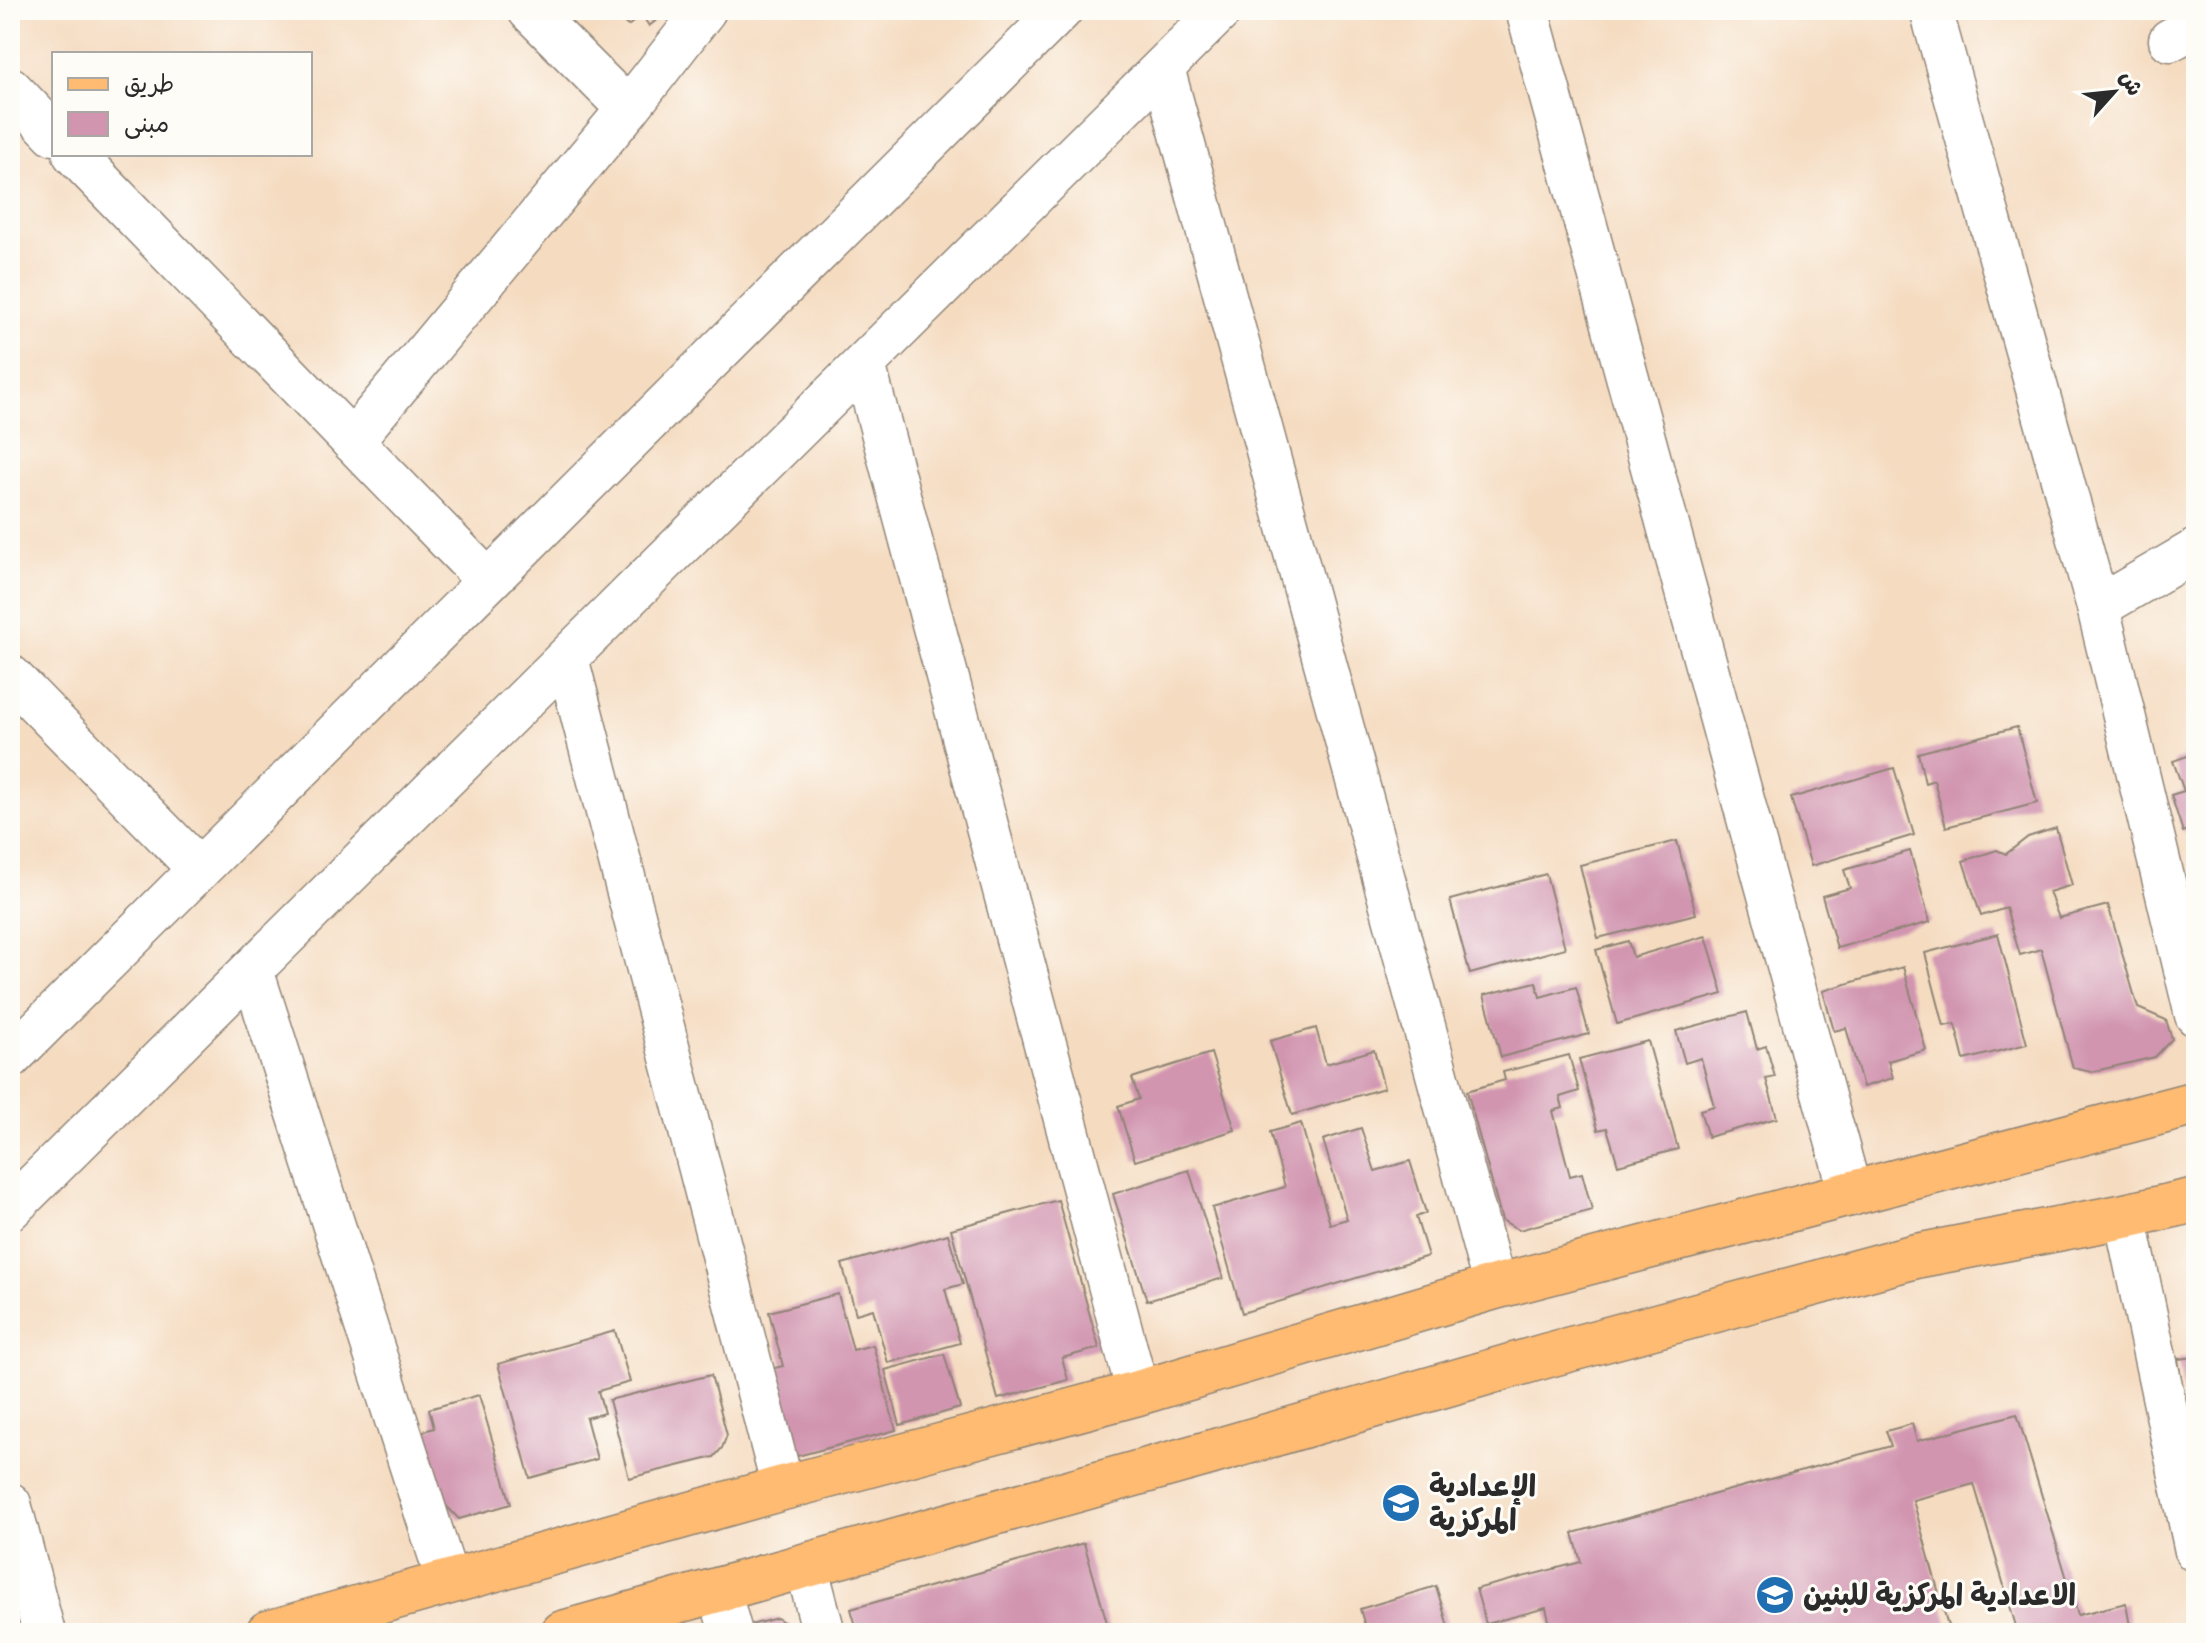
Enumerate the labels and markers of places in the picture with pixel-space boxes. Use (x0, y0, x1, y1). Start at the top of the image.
place label: الإعدادية المركزية (1429, 1471, 1536, 1542)
school or university icon: الإعدادية المركزية (1380, 1482, 1422, 1524)
school or university icon: الاعدادية المركزية للبنين (1754, 1574, 1796, 1616)
place label: الاعدادية المركزية للبنين (1803, 1580, 2076, 1617)

